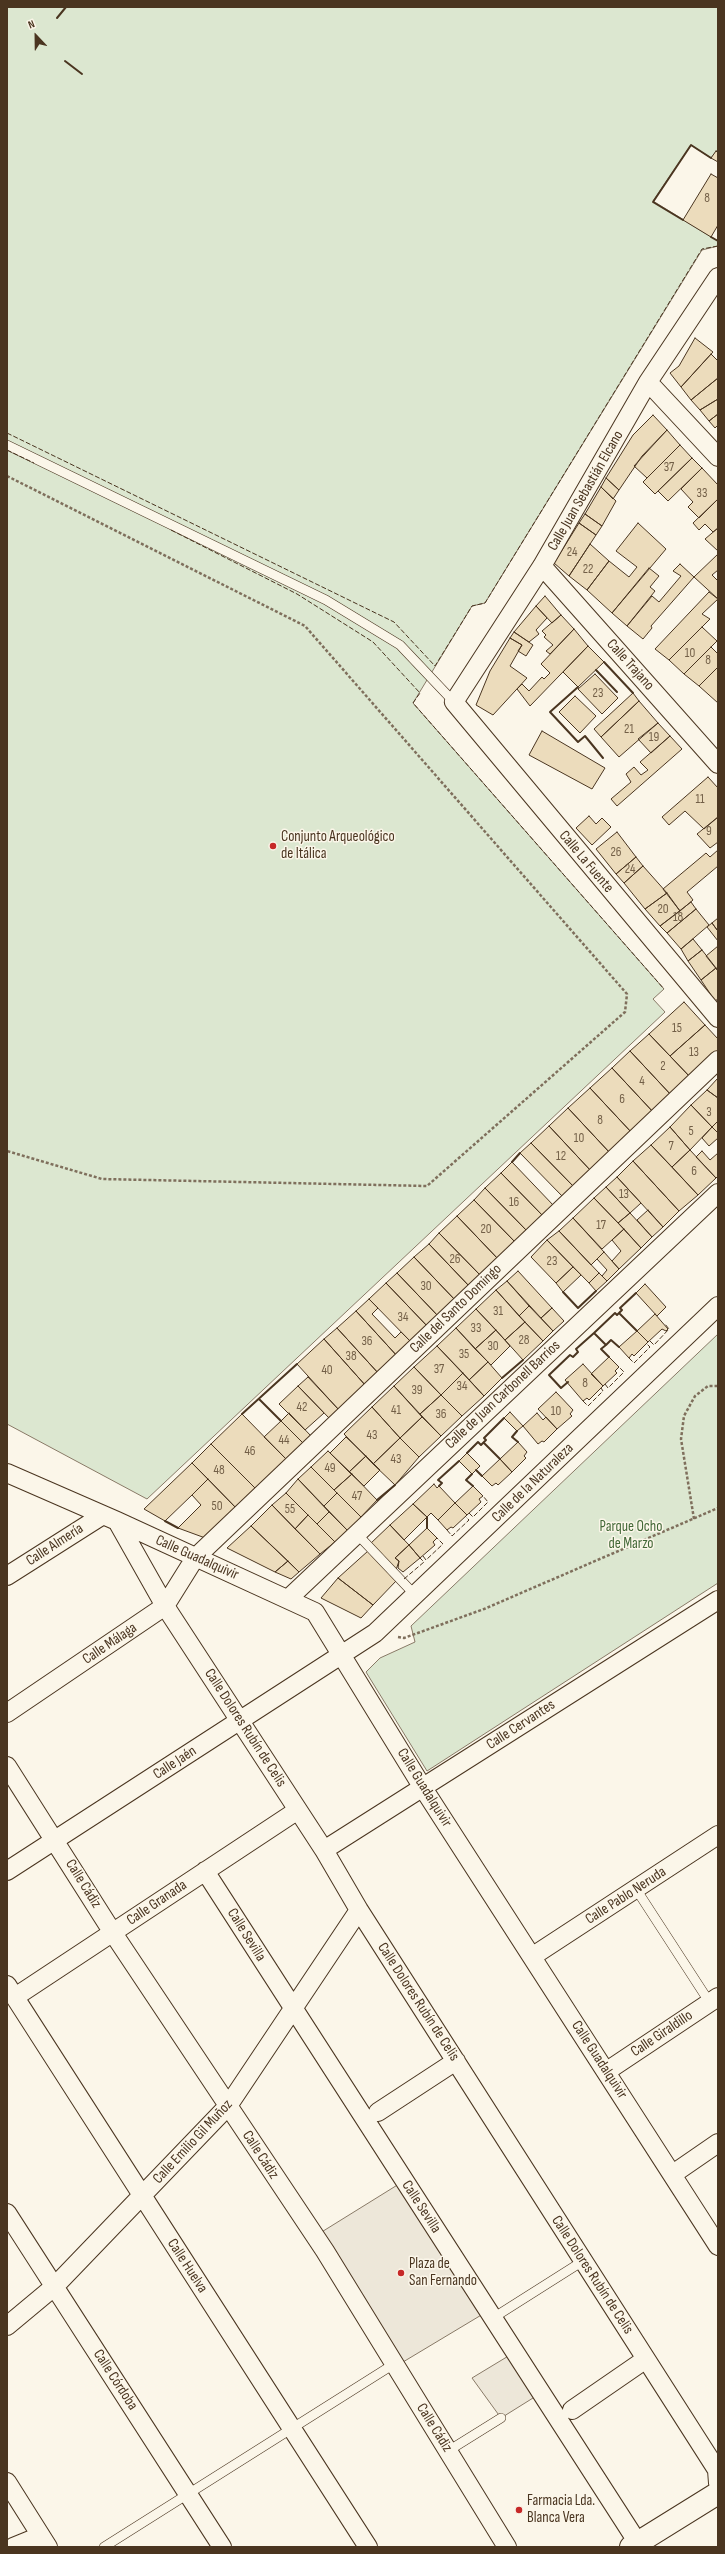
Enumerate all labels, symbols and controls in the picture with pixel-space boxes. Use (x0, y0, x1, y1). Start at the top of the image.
north arrow (16, 16, 56, 56)
text: N (26, 17, 36, 32)
house number: 8 (704, 191, 710, 207)
street label: Calle Juan Sebastián Elcano (544, 428, 628, 554)
house number: 37 (664, 460, 674, 476)
house number: 33 (697, 486, 707, 502)
house number: 24 (567, 545, 577, 561)
house number: 22 (583, 562, 593, 578)
street label: Calle Trajano (602, 636, 658, 694)
house number: 10 (685, 646, 695, 662)
house number: 8 (705, 653, 711, 669)
house number: 23 (593, 686, 603, 702)
house number: 21 (624, 722, 634, 738)
house number: 19 (649, 730, 659, 746)
house number: 11 (695, 792, 705, 808)
house number: 9 (706, 824, 712, 840)
street label: Calle La Fuente (555, 827, 617, 897)
place label: Conjunto Arqueológico de Itálica (281, 828, 395, 863)
marker: Conjunto Arqueológico de Itálica (268, 841, 278, 851)
house number: 26 (610, 845, 622, 861)
house number: 24 (625, 862, 635, 878)
house number: 20 (657, 902, 669, 918)
house number: 18 (673, 910, 683, 926)
house number: 15 (672, 1021, 682, 1037)
house number: 13 (689, 1045, 699, 1061)
house number: 2 (660, 1059, 666, 1075)
house number: 4 (639, 1074, 645, 1090)
house number: 6 (619, 1092, 625, 1108)
house number: 3 (706, 1105, 712, 1121)
house number: 8 (597, 1113, 603, 1129)
house number: 5 (688, 1124, 694, 1140)
house number: 10 (574, 1131, 584, 1147)
house number: 7 (668, 1139, 674, 1155)
house number: 12 (556, 1149, 566, 1165)
house number: 6 (691, 1164, 697, 1180)
house number: 13 (619, 1187, 629, 1203)
house number: 16 (509, 1195, 519, 1211)
house number: 17 (596, 1218, 606, 1234)
house number: 20 (480, 1222, 492, 1238)
house number: 26 (449, 1252, 461, 1268)
house number: 23 (547, 1254, 557, 1270)
street label: Calle del Santo Domingo (406, 1261, 506, 1357)
house number: 30 (420, 1279, 432, 1295)
house number: 31 (493, 1304, 503, 1320)
house number: 34 (398, 1310, 408, 1326)
house number: 33 (471, 1321, 481, 1337)
house number: 28 (518, 1333, 530, 1349)
house number: 36 (361, 1334, 373, 1350)
street label: Calle de Juan Carbonell Barrios (442, 1337, 564, 1453)
house number: 30 (487, 1339, 499, 1355)
house number: 35 (459, 1347, 469, 1363)
house number: 38 (345, 1349, 357, 1365)
house number: 37 (434, 1362, 444, 1378)
house number: 40 (321, 1363, 333, 1379)
house number: 8 (582, 1376, 588, 1392)
house number: 34 (457, 1379, 467, 1395)
house number: 39 (411, 1383, 423, 1399)
house number: 42 (297, 1400, 307, 1416)
house number: 41 (391, 1403, 401, 1419)
house number: 10 (551, 1404, 561, 1420)
house number: 36 (435, 1407, 447, 1423)
house number: 43 (367, 1428, 377, 1444)
house number: 44 (279, 1433, 289, 1449)
street label: Calle de la Naturaleza (488, 1440, 578, 1526)
house number: 46 (244, 1444, 256, 1460)
house number: 43 (391, 1452, 401, 1468)
house number: 49 (324, 1461, 336, 1477)
house number: 48 (213, 1463, 225, 1479)
house number: 47 (352, 1489, 362, 1505)
house number: 50 (211, 1499, 223, 1515)
house number: 55 (285, 1502, 295, 1518)
park label: Parque Ocho de Marzo (600, 1518, 662, 1553)
street label: Calle Almería (23, 1520, 87, 1570)
street label: Calle Guadalquivir (153, 1532, 241, 1584)
street label: Calle Málaga (79, 1619, 141, 1669)
street label: Calle Dolores Rubín de Celis (200, 1665, 290, 1791)
street label: Calle Cervantes (483, 1696, 559, 1754)
street label: Calle Jaén (150, 1742, 200, 1784)
street label: Calle Guadalquivir (393, 1745, 455, 1831)
street label: Calle Cádiz (61, 1856, 105, 1912)
street label: Calle Pablo Neruda (582, 1863, 670, 1929)
street label: Calle Granada (124, 1876, 190, 1930)
street label: Calle Sevilla (223, 1905, 269, 1965)
street label: Calle Dolores Rubín de Celis (373, 1939, 463, 2065)
street label: Calle Giraldillo (628, 2007, 696, 2061)
street label: Calle Guadalquivir (567, 2018, 631, 2102)
street label: Calle Emilio Gil Muñoz (149, 2096, 237, 2188)
street label: Calle Cádiz (238, 2127, 282, 2183)
street label: Calle Sevilla (397, 2177, 445, 2237)
street label: Calle Dolores Rubín de Celis (547, 2212, 637, 2338)
street label: Calle Huelva (163, 2236, 211, 2296)
place label: Plaza de San Fernando (409, 2255, 477, 2290)
marker: Plaza de San Fernando (396, 2268, 406, 2278)
street label: Calle Córdoba (89, 2346, 141, 2414)
street label: Calle Cádiz (412, 2400, 456, 2456)
place label: Farmacia Lda. Blanca Vera (527, 2492, 595, 2527)
marker: Farmacia Lda. Blanca Vera (514, 2505, 524, 2515)

